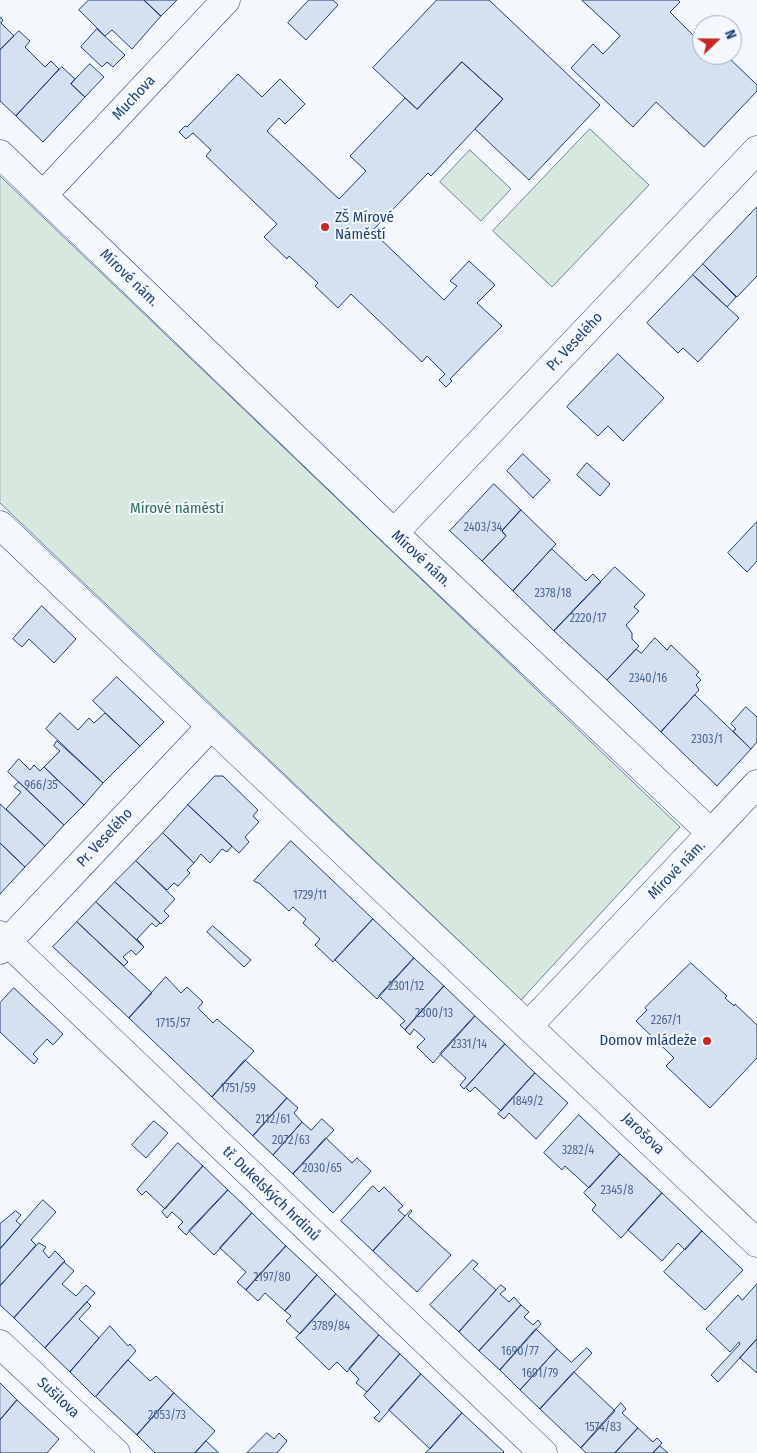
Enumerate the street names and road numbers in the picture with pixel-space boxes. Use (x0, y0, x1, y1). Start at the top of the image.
street label: Muchova (109, 72, 159, 124)
street label: Mírové nám. (96, 246, 162, 310)
street label: Pr. Veselého (543, 309, 607, 375)
street label: Mírové nám. (388, 527, 454, 591)
street label: Pr. Veselého (73, 805, 137, 871)
street label: Mírové nám. (645, 837, 709, 903)
street label: Jarošova (618, 1109, 668, 1159)
street label: tř. Dukelských hrdinů (218, 1143, 324, 1245)
street label: Sušilova (33, 1374, 83, 1422)

